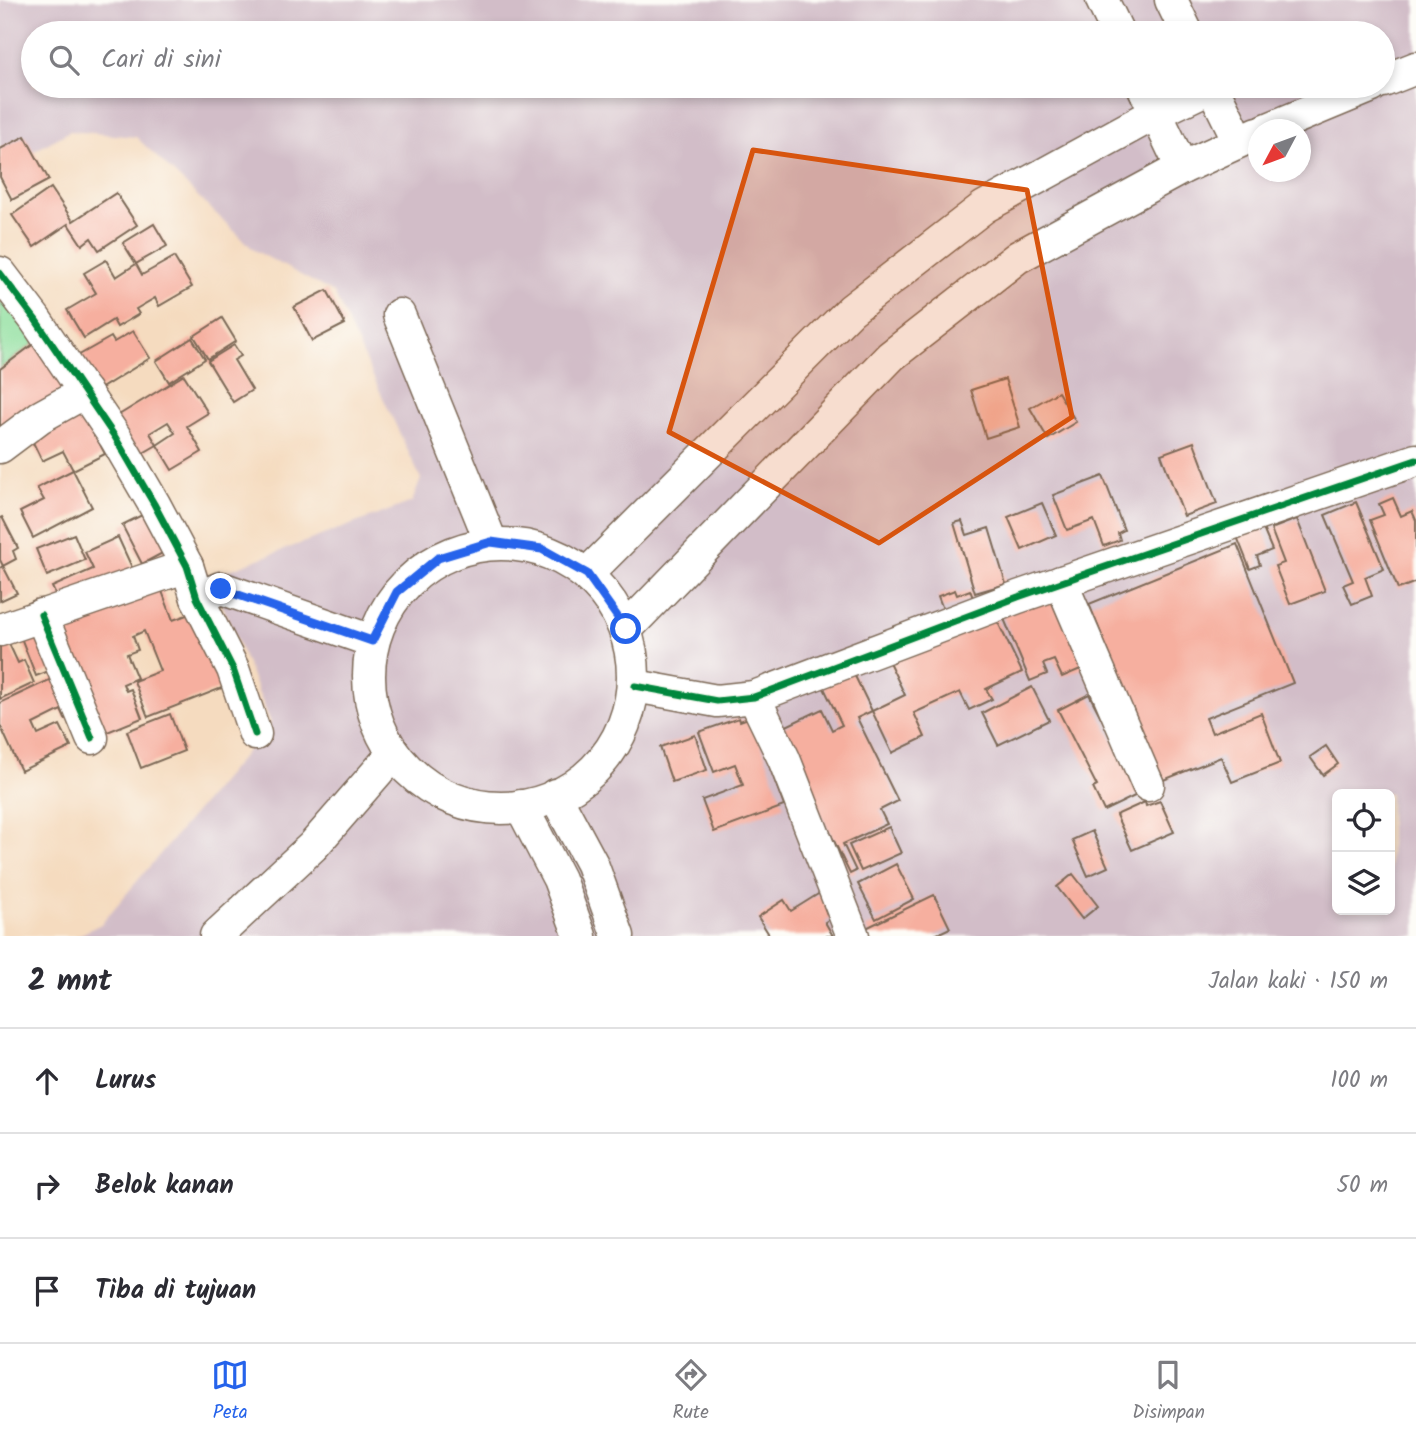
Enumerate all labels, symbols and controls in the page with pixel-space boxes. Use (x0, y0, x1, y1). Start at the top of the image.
search box (21, 21, 1395, 98)
text: Cari di sini (101, 39, 221, 81)
icon: search (45, 41, 83, 79)
north arrow (1248, 119, 1311, 182)
route end (205, 573, 236, 604)
route start (610, 613, 641, 644)
map controls (1332, 789, 1395, 915)
button: locate (1332, 789, 1395, 852)
button: layers (1332, 852, 1395, 915)
text: 2 mnt (28, 958, 112, 1006)
text: Jalan kaki · 150 m (1208, 964, 1388, 1000)
text: Lurus (95, 1060, 156, 1102)
icon: ahead (28, 1062, 66, 1100)
text: 100 m (1330, 1063, 1388, 1099)
text: Belok kanan (95, 1165, 234, 1207)
icon: right (28, 1167, 66, 1205)
text: 50 m (1337, 1168, 1388, 1204)
text: Tiba di tujuan (95, 1270, 256, 1312)
icon: arrive (28, 1272, 66, 1310)
tab: Peta (211, 1356, 249, 1428)
tab: Rute (672, 1356, 710, 1428)
tab: Disimpan (1132, 1356, 1205, 1428)

